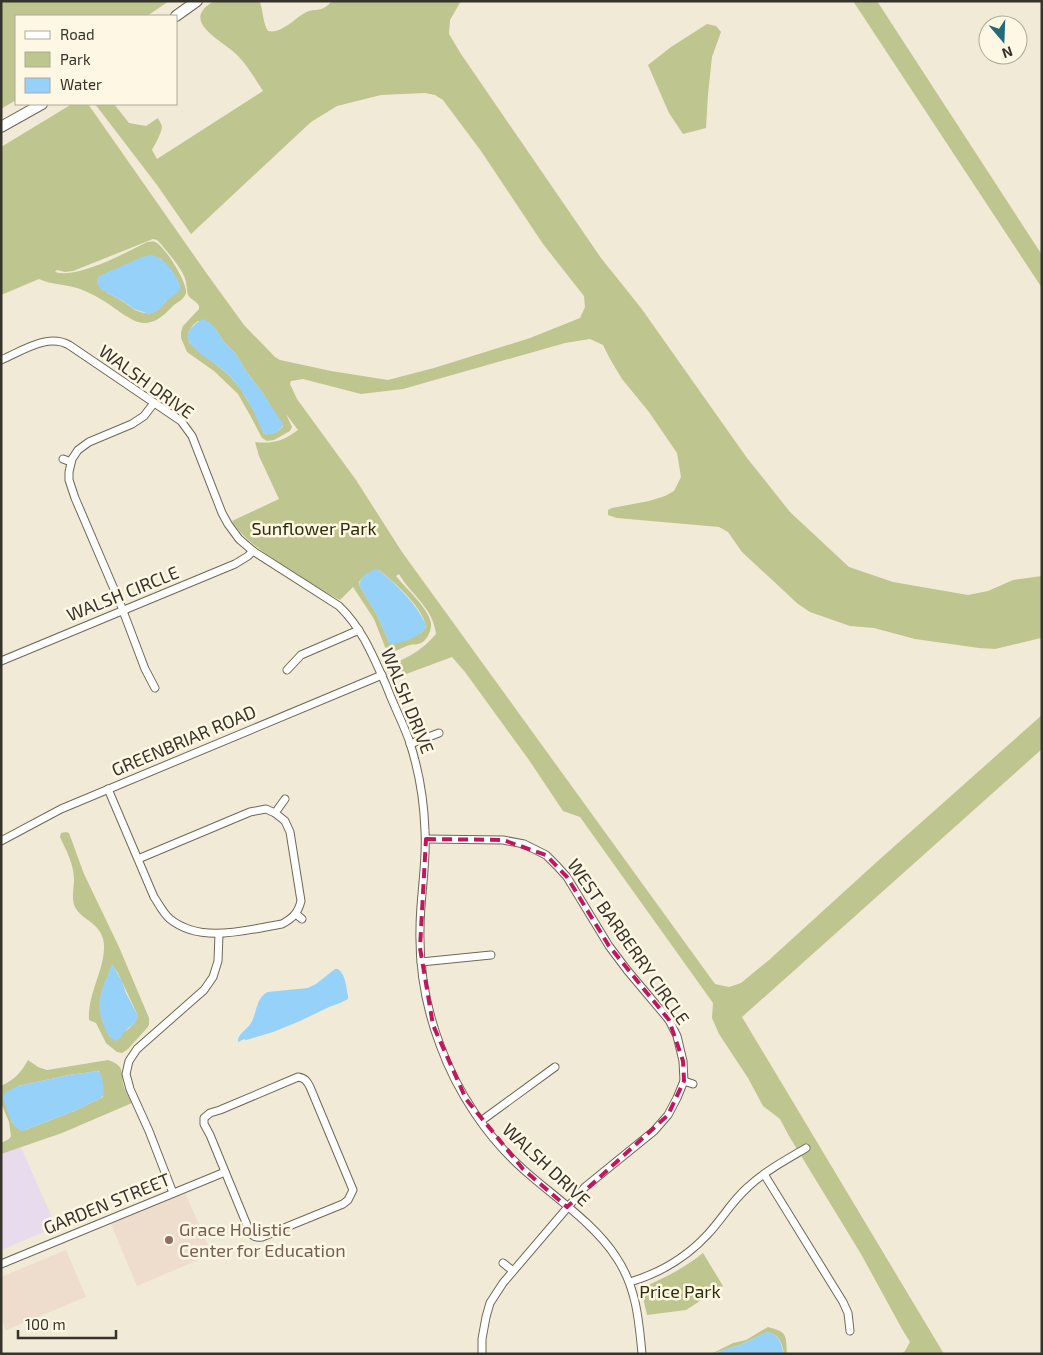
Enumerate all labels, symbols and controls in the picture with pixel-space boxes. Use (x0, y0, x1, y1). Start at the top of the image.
legend (15, 15, 178, 105)
north arrow (978, 15, 1028, 65)
text: Road (60, 25, 95, 43)
text: N (1000, 43, 1015, 62)
text: Park (60, 50, 91, 68)
text: Water (60, 75, 102, 93)
street label: WALSH DRIVE (95, 339, 198, 423)
park label: Sunflower Park (251, 517, 377, 539)
street label: WALSH CIRCLE (63, 561, 182, 626)
street label: WALSH DRIVE (377, 645, 439, 757)
street label: GREENBRIAR ROAD (108, 700, 259, 780)
street label: WEST BARBERRY CIRCLE (563, 854, 694, 1029)
street label: WALSH DRIVE (498, 1118, 595, 1211)
street label: GARDEN STREET (40, 1167, 174, 1238)
place label: Grace Holistic Center for Education (179, 1218, 346, 1261)
marker: Grace Holistic Center for Education (163, 1234, 175, 1246)
park label: Price Park (639, 1280, 721, 1302)
scale bar (18, 1308, 115, 1340)
text: 100 m (25, 1315, 66, 1333)

